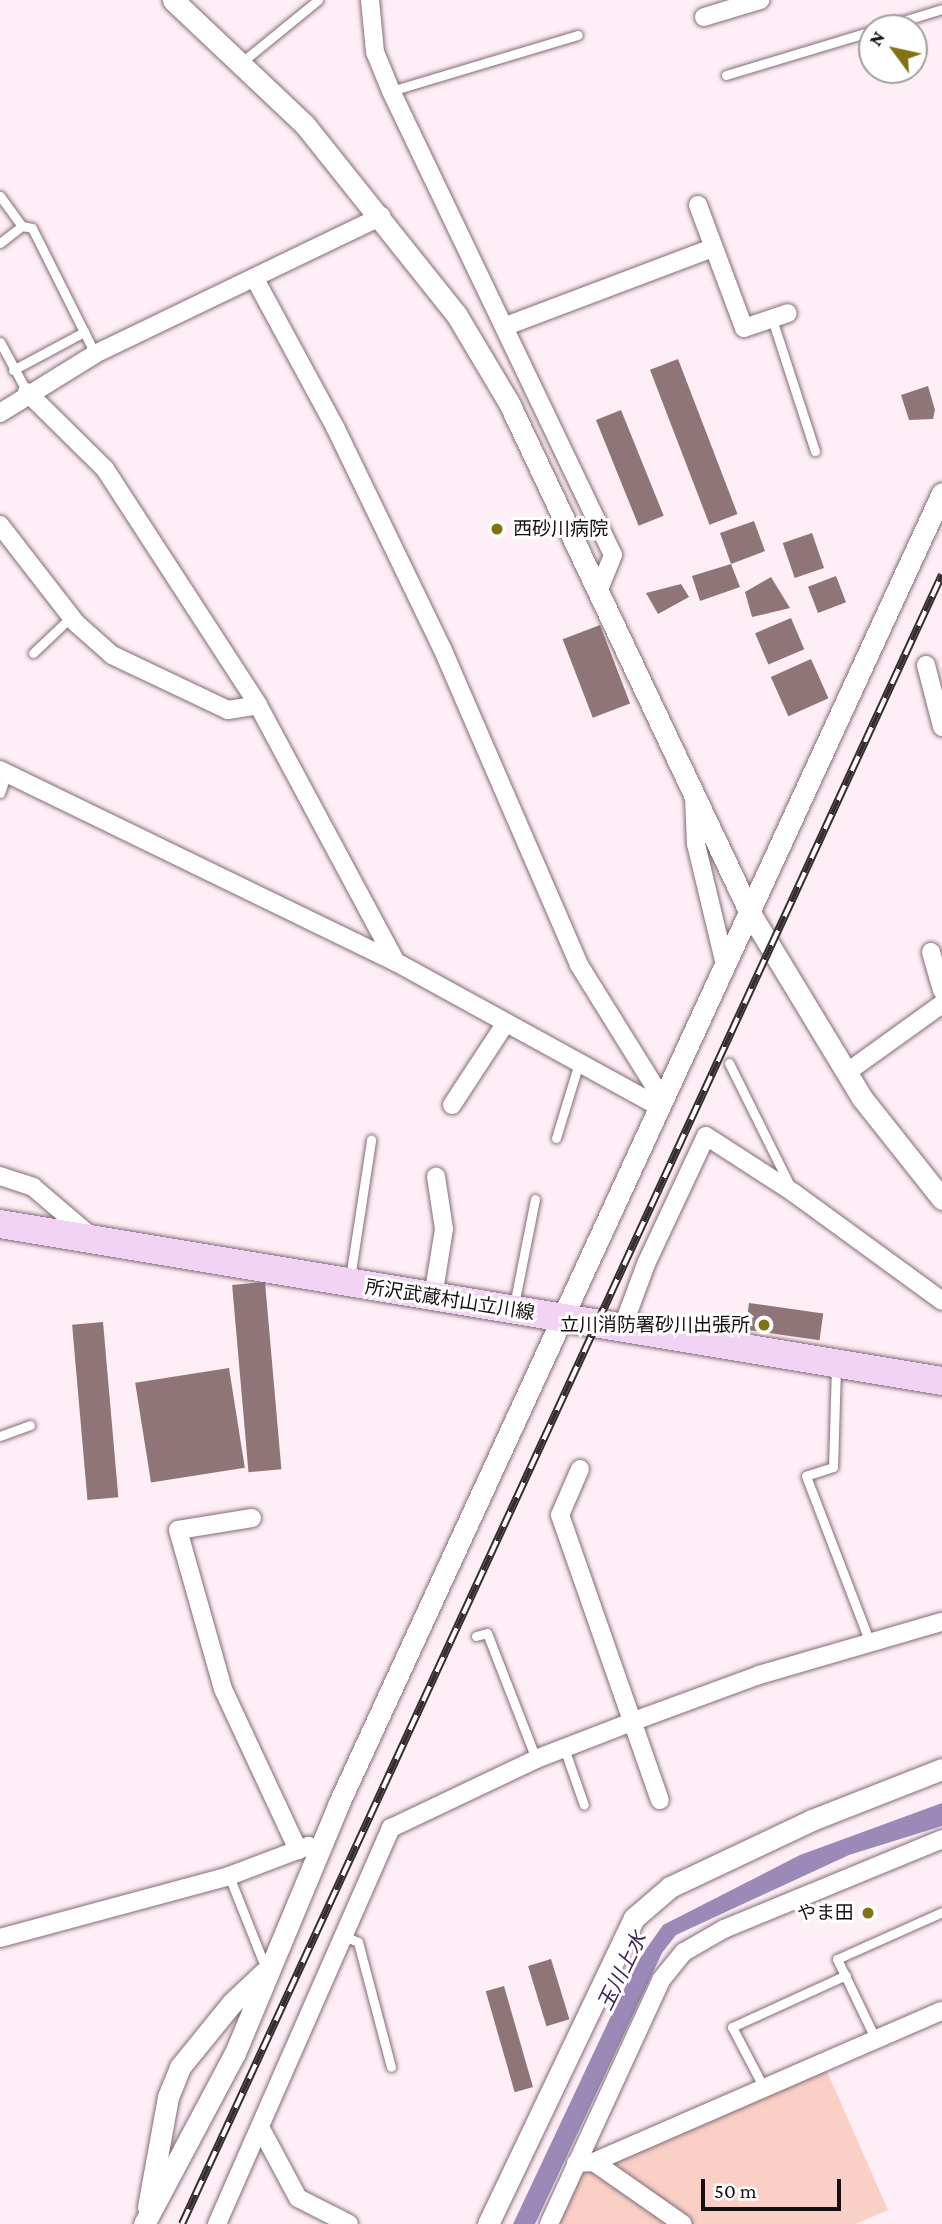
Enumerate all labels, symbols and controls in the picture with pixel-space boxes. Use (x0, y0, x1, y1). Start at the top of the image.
north arrow (858, 14, 928, 84)
text: N (864, 27, 889, 50)
place label: 西砂川病院 (513, 518, 608, 540)
marker: 西砂川病院 (487, 519, 507, 539)
street label: 所沢武蔵村山立川線 (364, 1275, 536, 1325)
place label: 立川消防署砂川出張所 (560, 1314, 750, 1336)
marker: 立川消防署砂川出張所 (756, 1317, 772, 1333)
place label: やま田 (797, 1902, 854, 1924)
marker: やま田 (860, 1905, 876, 1921)
water label: 玉川上水 (592, 1928, 652, 2014)
scale bar (704, 2164, 844, 2208)
text: 50 m (714, 2179, 757, 2203)

